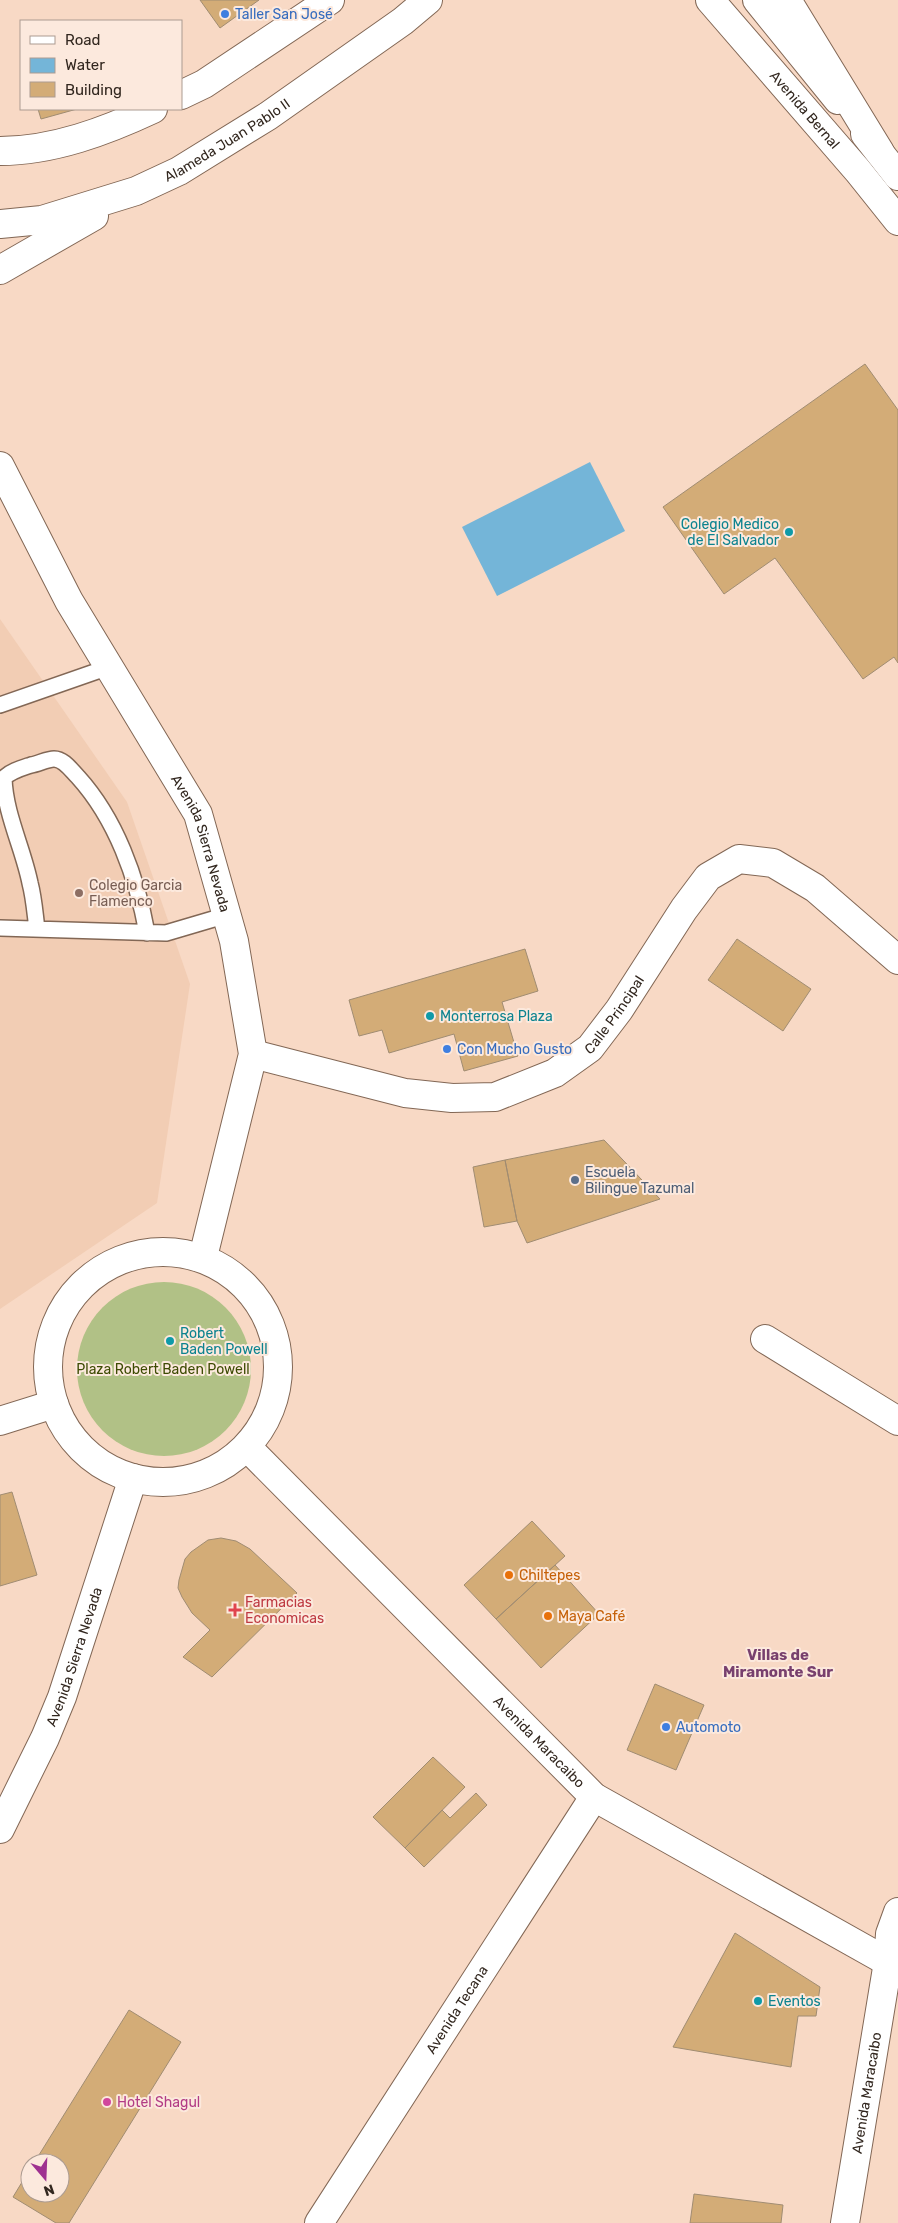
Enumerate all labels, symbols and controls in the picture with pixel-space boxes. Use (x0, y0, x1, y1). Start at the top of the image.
place label: Taller San José (235, 6, 333, 23)
marker: Taller San José (219, 8, 231, 20)
legend (20, 20, 182, 110)
text: Road (65, 31, 101, 49)
text: Water (65, 56, 105, 74)
street label: Avenida Bernal (766, 67, 843, 152)
text: Building (65, 81, 122, 99)
street label: Alameda Juan Pablo II (161, 95, 293, 185)
place label: Colegio Medico de El Salvador (681, 516, 780, 549)
marker: Colegio Medico de El Salvador (783, 526, 795, 538)
street label: Avenida Sierra Nevada (168, 771, 234, 914)
place label: Colegio Garcia Flamenco (89, 877, 182, 910)
marker: Colegio Garcia Flamenco (73, 887, 85, 899)
street label: Calle Principal (581, 972, 647, 1058)
place label: Monterrosa Plaza (440, 1008, 553, 1025)
marker: Monterrosa Plaza (424, 1010, 436, 1022)
place label: Con Mucho Gusto (457, 1041, 572, 1058)
marker: Con Mucho Gusto (441, 1043, 453, 1055)
place label: Escuela Bilingue Tazumal (585, 1164, 694, 1197)
marker: Escuela Bilingue Tazumal (569, 1174, 581, 1186)
place label: Robert Baden Powell (180, 1325, 268, 1358)
marker: Robert Baden Powell (164, 1335, 176, 1347)
park label: Plaza Robert Baden Powell (76, 1361, 250, 1378)
place label: Chiltepes (519, 1567, 580, 1584)
marker: Chiltepes (503, 1569, 515, 1581)
street label: Avenida Sierra Nevada (42, 1585, 106, 1729)
place label: Farmacias Economicas (245, 1594, 324, 1627)
marker: Farmacias Economicas (229, 1604, 241, 1616)
place label: Maya Café (558, 1608, 626, 1625)
marker: Maya Café (542, 1610, 554, 1622)
district label: Villas de Miramonte Sur (723, 1646, 833, 1681)
street label: Avenida Maracaibo (490, 1692, 588, 1791)
place label: Automoto (676, 1719, 741, 1736)
marker: Automoto (660, 1721, 672, 1733)
street label: Avenida Tecana (422, 1962, 491, 2057)
place label: Eventos (768, 1993, 821, 2010)
marker: Eventos (752, 1995, 764, 2007)
street label: Avenida Maracaibo (848, 2031, 885, 2155)
place label: Hotel Shagul (117, 2094, 200, 2111)
marker: Hotel Shagul (101, 2096, 113, 2108)
north arrow (20, 2153, 70, 2203)
text: N (42, 2180, 57, 2199)

